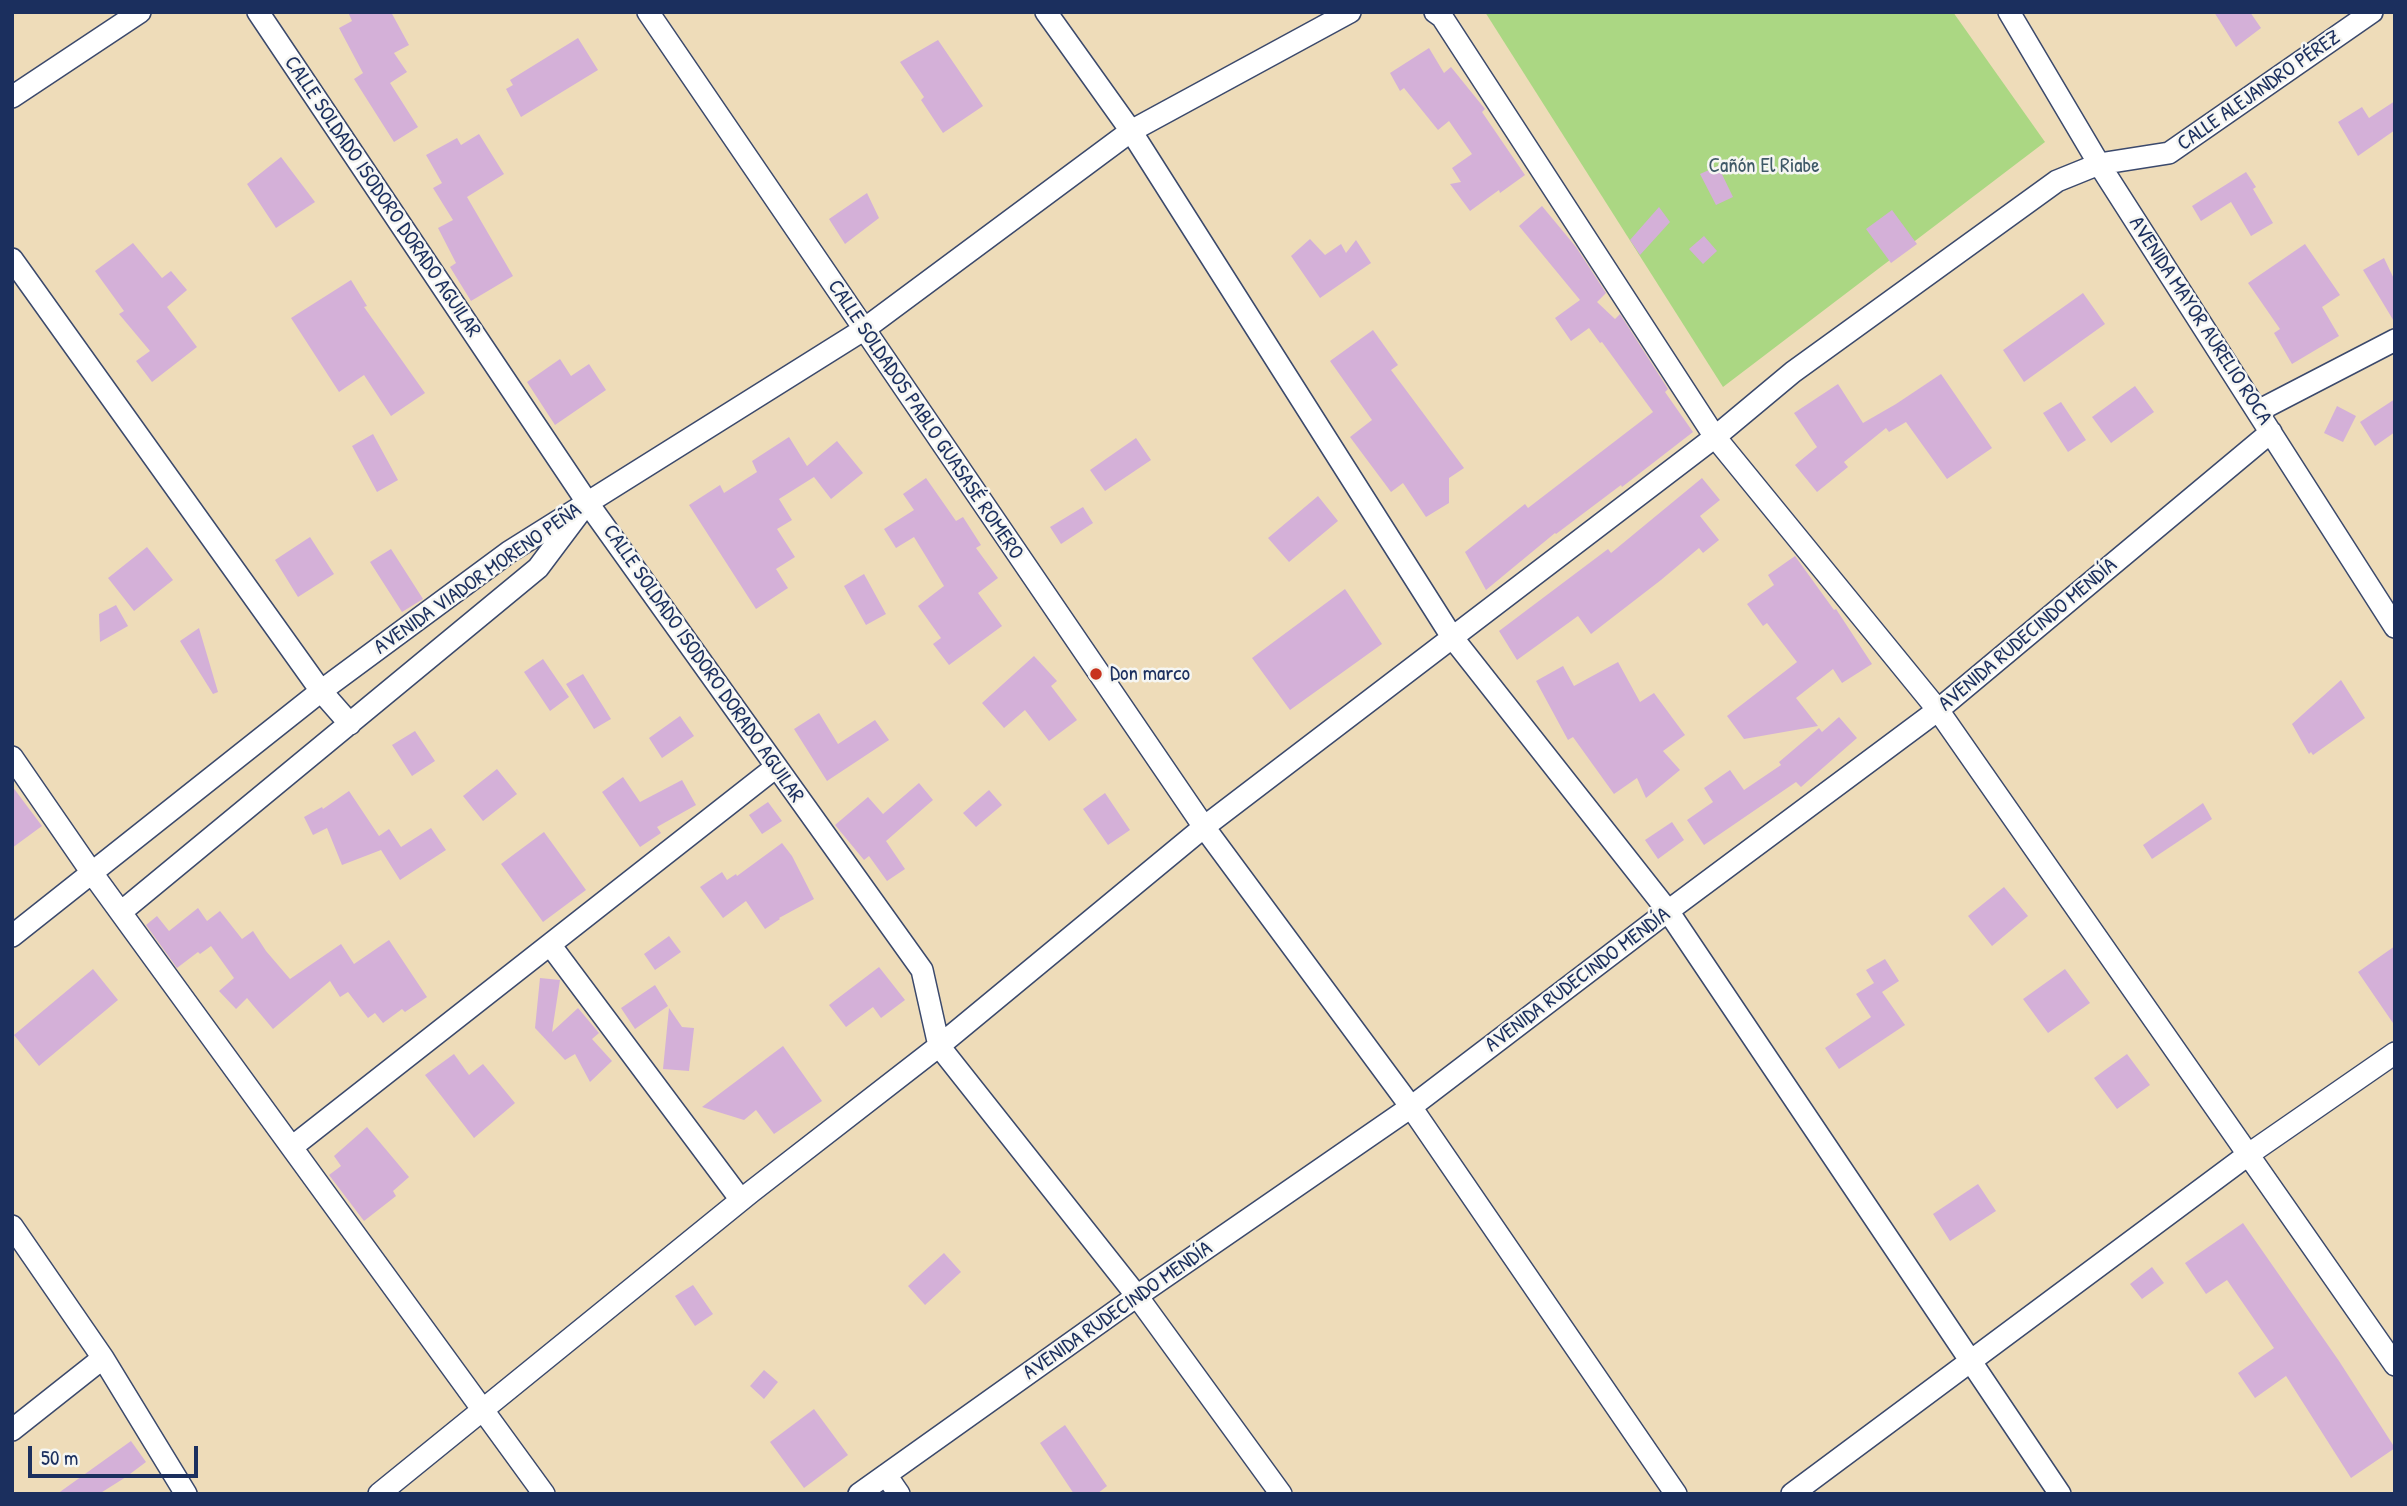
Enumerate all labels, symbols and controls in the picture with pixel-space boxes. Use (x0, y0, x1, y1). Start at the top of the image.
street label: CALLE ALEJANDRO PÉREZ (2173, 25, 2345, 157)
street label: CALLE SOLDADO ISODORO DORADO AGUILAR (278, 52, 486, 342)
park label: Cañón El Riabe (1708, 153, 1820, 179)
street label: AVENIDA MAYOR AURELIO ROCA (2123, 212, 2277, 430)
street label: CALLE SOLDADOS PABLO GUASASÉ ROMERO (822, 275, 1028, 565)
street label: AVENIDA VIADOR MORENO PEÑA (370, 498, 586, 660)
street label: CALLE SOLDADO ISODORO DORADO AGUILAR (597, 520, 809, 808)
street label: AVENIDA RUDECINDO MENDÍA (1934, 553, 2122, 717)
place label: Don marco (1110, 661, 1190, 687)
marker: Don marco (1088, 666, 1104, 682)
street label: AVENIDA RUDECINDO MENDÍA (1481, 902, 1675, 1058)
street label: AVENIDA RUDECINDO MENDÍA (1019, 1236, 1217, 1386)
scale bar (32, 1432, 201, 1476)
text: 50 m (41, 1443, 78, 1472)

